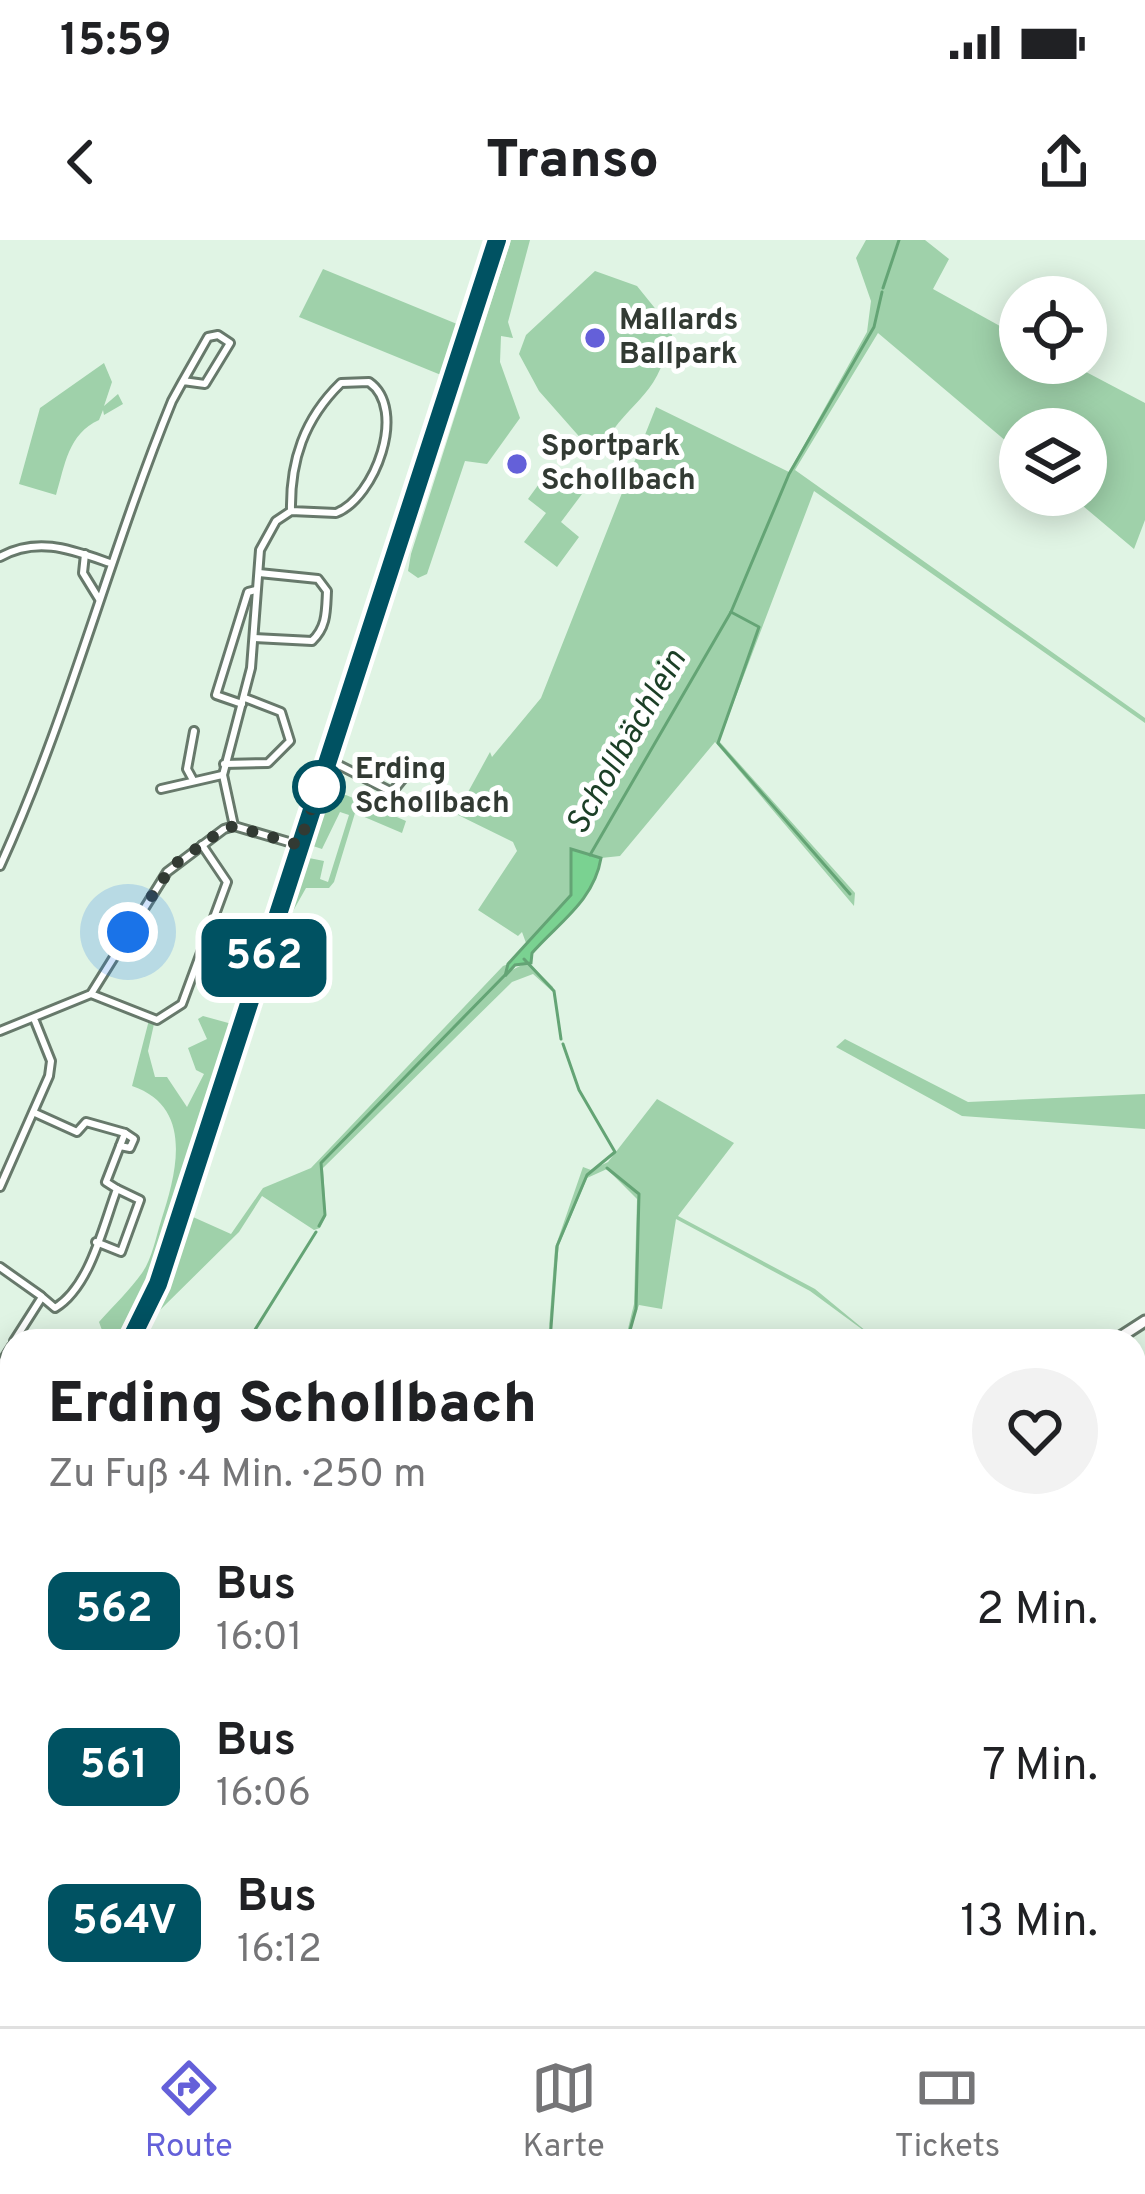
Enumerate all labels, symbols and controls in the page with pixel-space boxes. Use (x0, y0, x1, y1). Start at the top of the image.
text: 15:59 (60, 14, 172, 71)
text: Transo (486, 128, 659, 197)
icon: back (48, 129, 114, 195)
icon: share (1031, 129, 1097, 195)
map controls (999, 276, 1107, 516)
button: locate (999, 276, 1107, 384)
place label: Mallards Ballpark (619, 303, 738, 374)
marker: Mallards Ballpark (582, 325, 608, 351)
button: layers (999, 408, 1107, 516)
place label: Sportpark Schollbach (541, 429, 696, 500)
marker: Sportpark Schollbach (504, 451, 530, 477)
water label: Schollbächlein (558, 643, 698, 843)
place label: Erding Schollbach (355, 752, 510, 823)
marker: Erding Schollbach (294, 762, 344, 812)
your location (98, 902, 158, 962)
line badge: 562 (195, 919, 333, 997)
text: 562 (225, 931, 303, 984)
button: heart (972, 1368, 1098, 1494)
text: Erding Schollbach (48, 1371, 537, 1443)
text: Zu Fuß · 4 Min. · 250 m (48, 1452, 426, 1501)
text: Bus (216, 1558, 296, 1615)
text: 2 Min. (976, 1583, 1098, 1640)
text: 562 (75, 1584, 153, 1637)
text: 16:01 (216, 1615, 302, 1664)
text: Bus (216, 1714, 296, 1771)
text: 7 Min. (982, 1739, 1098, 1796)
text: 561 (80, 1740, 148, 1793)
text: 16:06 (216, 1771, 311, 1820)
text: Bus (237, 1870, 317, 1927)
text: 13 Min. (960, 1895, 1098, 1952)
text: 564V (72, 1896, 177, 1949)
text: 16:12 (237, 1927, 322, 1976)
tab: Route (145, 2055, 233, 2169)
tab: Karte (522, 2055, 605, 2169)
tab: Tickets (894, 2055, 1000, 2169)

